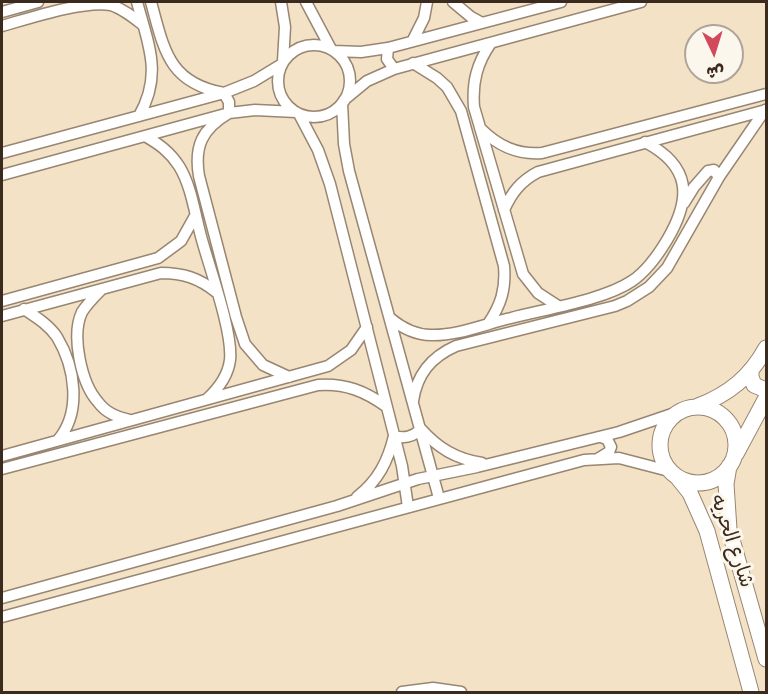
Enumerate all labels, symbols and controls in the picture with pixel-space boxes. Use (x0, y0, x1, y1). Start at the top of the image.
north arrow (684, 24, 744, 84)
text: ش (706, 58, 725, 83)
street label: شارع الحريه (702, 492, 756, 592)

